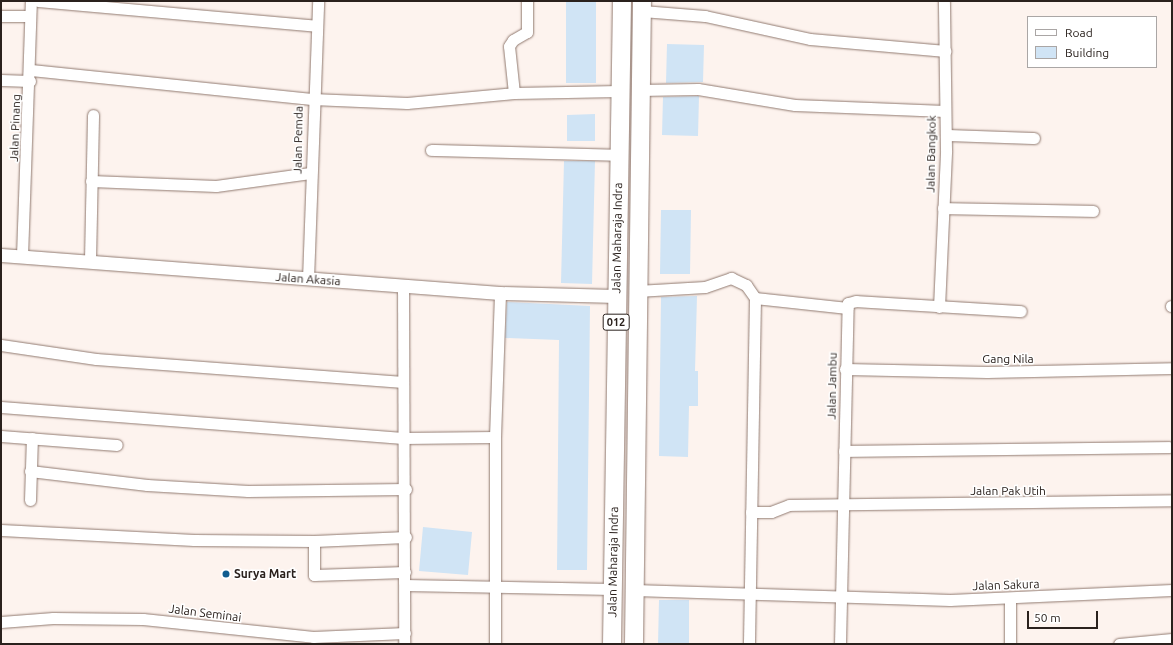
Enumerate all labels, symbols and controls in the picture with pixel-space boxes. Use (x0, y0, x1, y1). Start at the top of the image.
legend (1027, 16, 1157, 68)
text: Road (1065, 26, 1093, 39)
text: Building (1065, 46, 1109, 59)
street label: Jalan Pinang (7, 94, 23, 162)
street label: Jalan Pemda (290, 106, 306, 174)
street label: Jalan Bangkok (923, 115, 939, 193)
street label: Jalan Maharaja Indra (609, 182, 625, 294)
street label: Jalan Akasia (275, 270, 341, 288)
road number: 012 (602, 313, 630, 331)
street label: Jalan Jambu (824, 352, 840, 420)
street label: Gang Nila (982, 352, 1034, 366)
street label: Jalan Pak Utih (970, 484, 1046, 498)
street label: Jalan Maharaja Indra (605, 506, 621, 618)
place label: Surya Mart (234, 567, 296, 581)
marker: Surya Mart (221, 569, 231, 579)
street label: Jalan Sakura (972, 577, 1040, 593)
street label: Jalan Seminai (168, 601, 242, 625)
scale bar (1029, 603, 1100, 629)
text: 50 m (1034, 611, 1061, 624)

